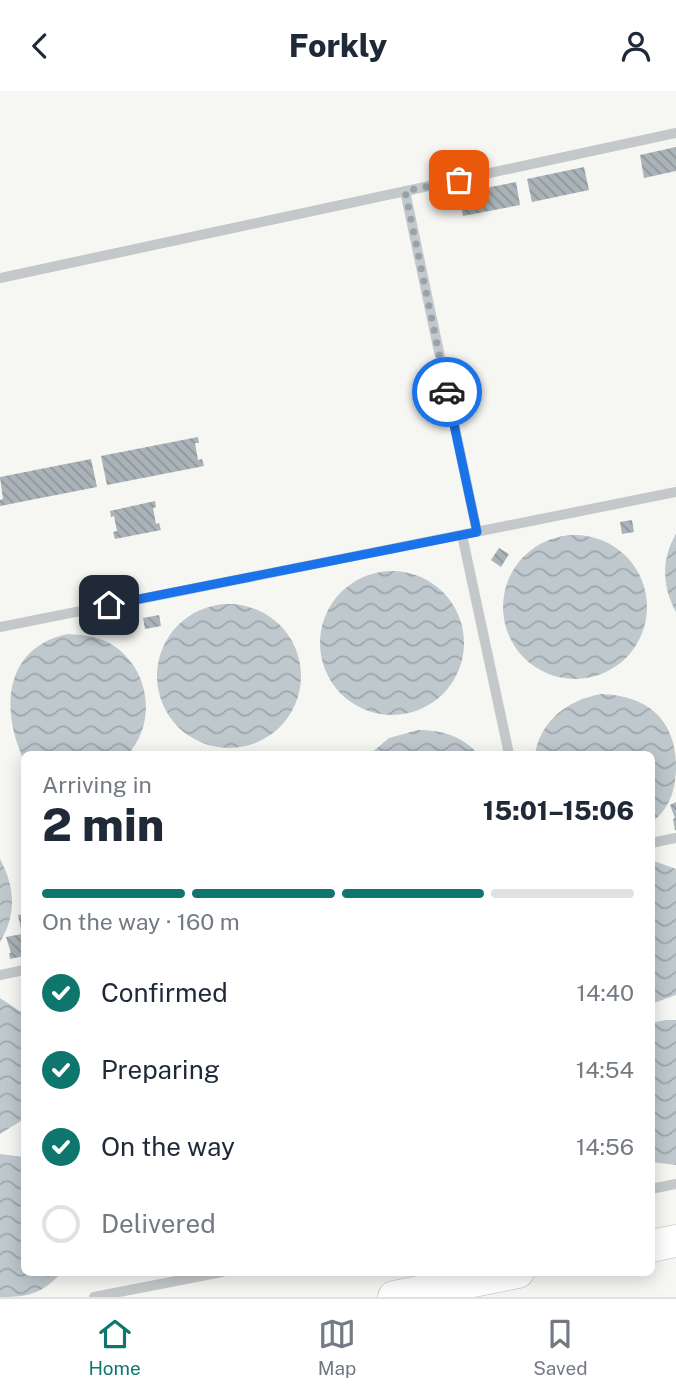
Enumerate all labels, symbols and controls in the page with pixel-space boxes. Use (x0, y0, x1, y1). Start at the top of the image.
icon: back (21, 27, 59, 65)
text: Forkly (289, 27, 387, 64)
icon: person (617, 27, 655, 65)
pin (429, 150, 489, 210)
icon: bag (440, 161, 478, 199)
courier (412, 357, 482, 427)
icon: car (428, 373, 466, 411)
pin (79, 575, 139, 635)
icon: home (90, 586, 128, 624)
text: Arriving in (42, 771, 152, 798)
text: 15:01–15:06 (483, 795, 634, 826)
text: 2 min (42, 797, 164, 851)
text: On the way · 160 m (42, 908, 240, 935)
icon: check (42, 974, 80, 1012)
text: Confirmed (101, 977, 228, 1008)
text: 14:40 (577, 979, 634, 1006)
icon: check (42, 1051, 80, 1089)
text: Preparing (101, 1054, 220, 1085)
text: 14:54 (576, 1056, 634, 1083)
icon: check (42, 1128, 80, 1166)
text: On the way (101, 1131, 235, 1162)
text: 14:56 (576, 1133, 634, 1160)
text: Delivered (101, 1208, 216, 1239)
tab: Home (88, 1315, 141, 1379)
tab: Map (318, 1315, 356, 1379)
tab: Saved (533, 1315, 588, 1379)

